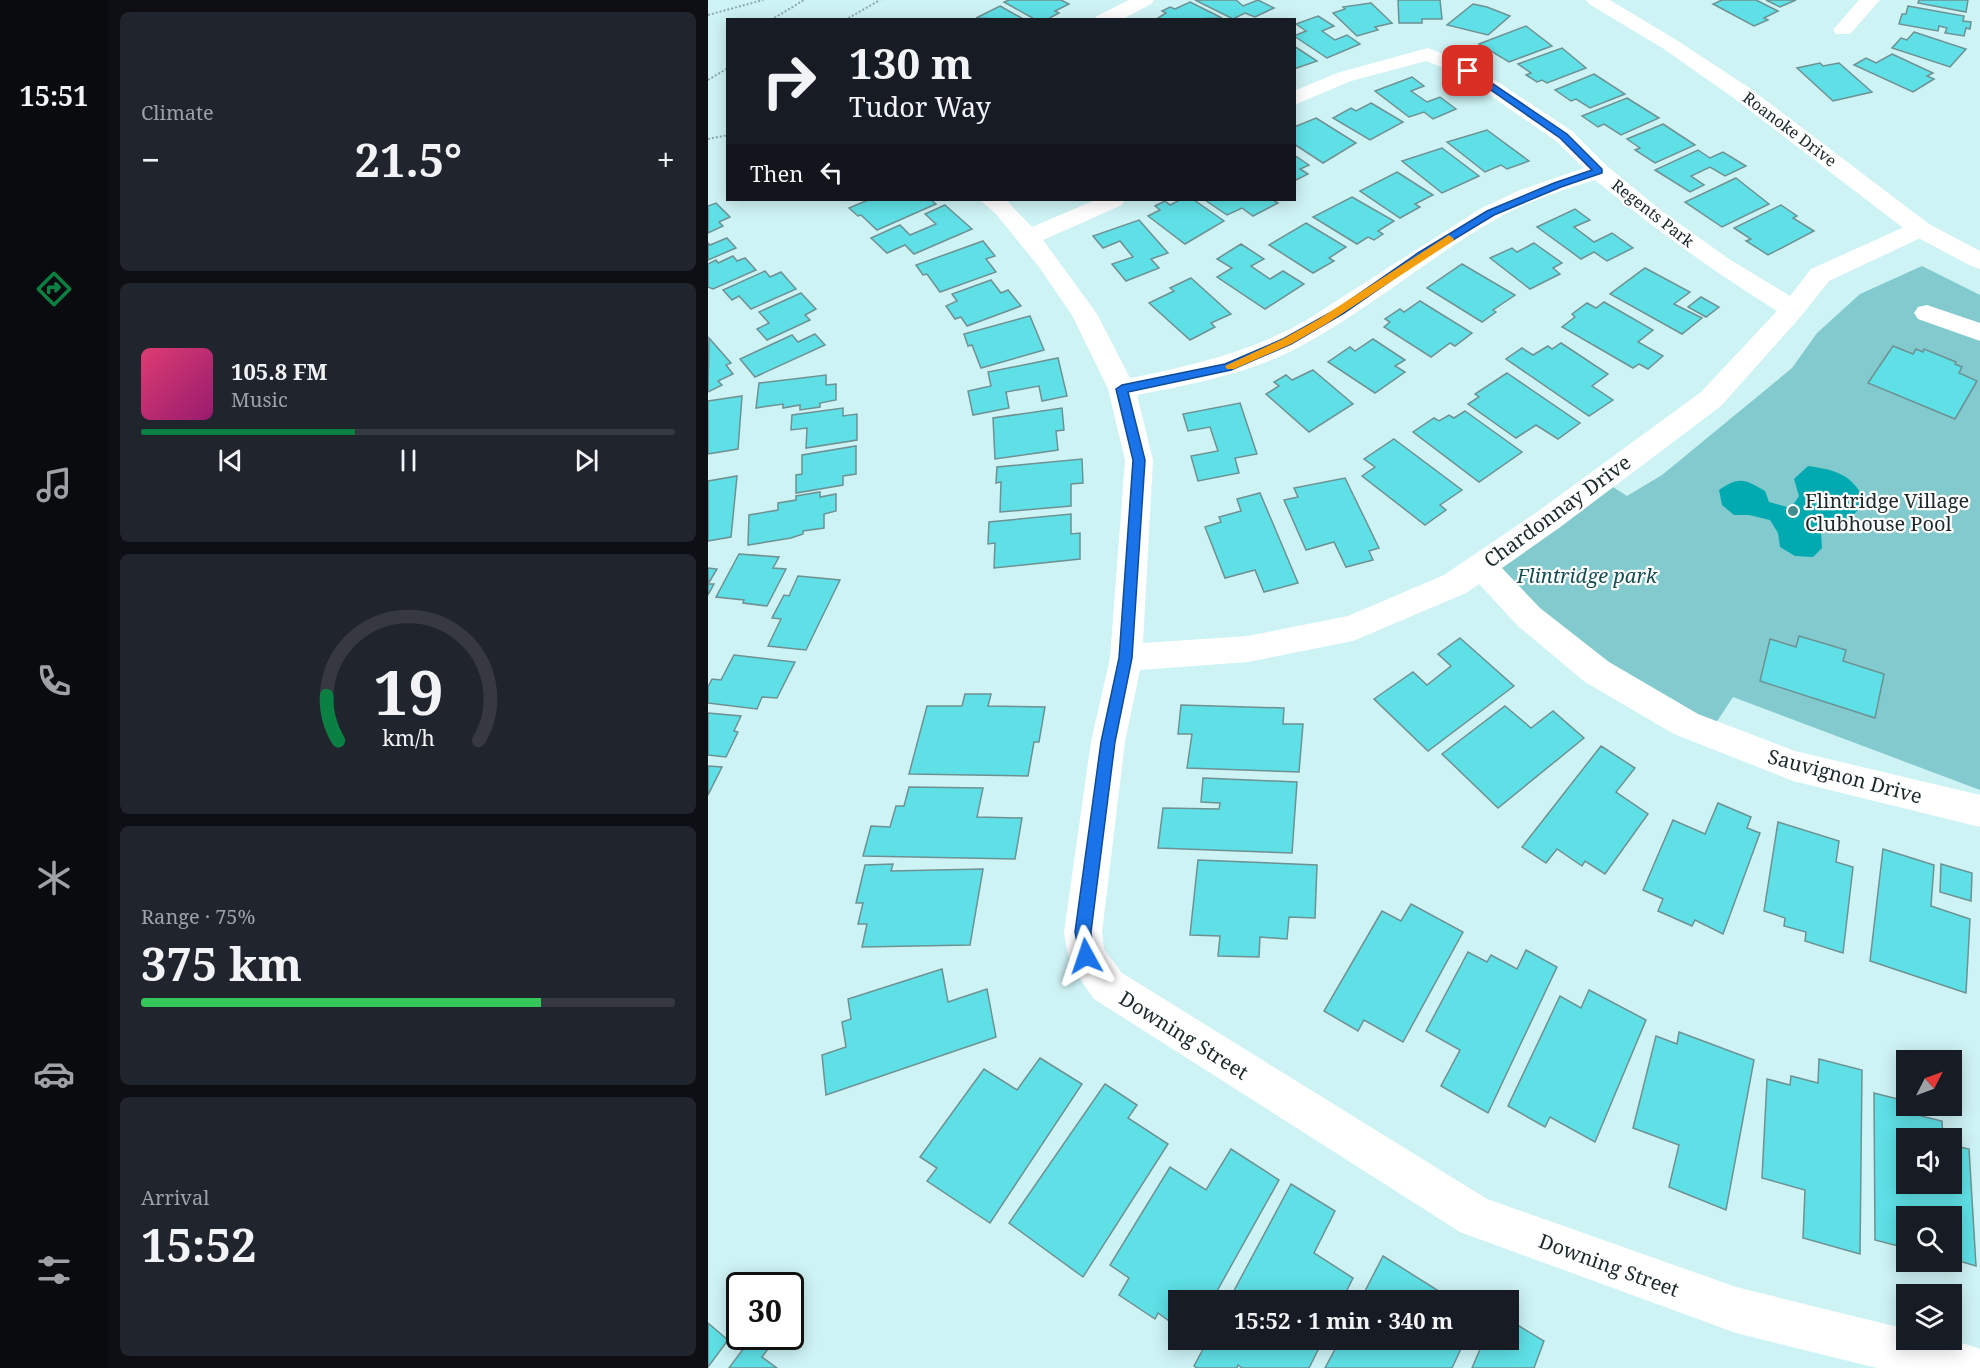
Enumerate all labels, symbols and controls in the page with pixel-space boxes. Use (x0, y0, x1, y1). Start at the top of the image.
text: 130 m (849, 34, 973, 91)
icon: right (750, 42, 828, 120)
pin (1442, 45, 1493, 96)
icon: arrive (1451, 54, 1484, 87)
text: 15:51 (19, 77, 89, 114)
street label: Roanoke Drive (1739, 86, 1841, 172)
text: Tudor Way (849, 88, 991, 125)
text: Climate (141, 99, 214, 126)
text: 21.5° (355, 129, 462, 190)
text: − (141, 137, 160, 182)
text: + (657, 137, 675, 182)
icon: left (815, 156, 848, 189)
text: Then (750, 158, 803, 188)
street label: Regents Park (1607, 174, 1699, 253)
icon: directions (33, 268, 75, 310)
text: 105.8 FM (231, 356, 328, 386)
text: Music (231, 386, 288, 413)
icon: previous (214, 444, 247, 477)
icon: pause (392, 444, 425, 477)
icon: next (570, 444, 603, 477)
street label: Chardonnay Drive (1478, 449, 1636, 573)
icon: music (33, 464, 75, 506)
place label: Flintridge Village Clubhouse Pool (1805, 487, 1969, 537)
marker: Flintridge Village Clubhouse Pool (1786, 504, 1800, 518)
park label: Flintridge park (1516, 562, 1658, 589)
text: 19 (373, 648, 443, 733)
icon: phone (33, 660, 75, 702)
text: km/h (382, 723, 435, 752)
street label: Sauvignon Drive (1765, 742, 1925, 810)
icon: climate (33, 857, 75, 899)
text: Range · 75% (141, 903, 255, 930)
position arrow (1054, 924, 1118, 988)
text: 375 km (141, 933, 302, 994)
street label: Downing Street (1114, 985, 1254, 1085)
north arrow (1896, 1050, 1962, 1116)
map controls (1896, 1050, 1962, 1350)
icon: car (33, 1053, 75, 1095)
button: sound (1896, 1128, 1962, 1194)
text: Arrival (141, 1184, 209, 1211)
button: search (1896, 1206, 1962, 1272)
text: 15:52 (141, 1214, 256, 1275)
street label: Downing Street (1535, 1227, 1683, 1303)
icon: filters (33, 1249, 75, 1291)
speed limit sign: 30 (726, 1272, 804, 1350)
button: layers (1896, 1284, 1962, 1350)
text: 15:52 · 1 min · 340 m (1234, 1305, 1453, 1335)

